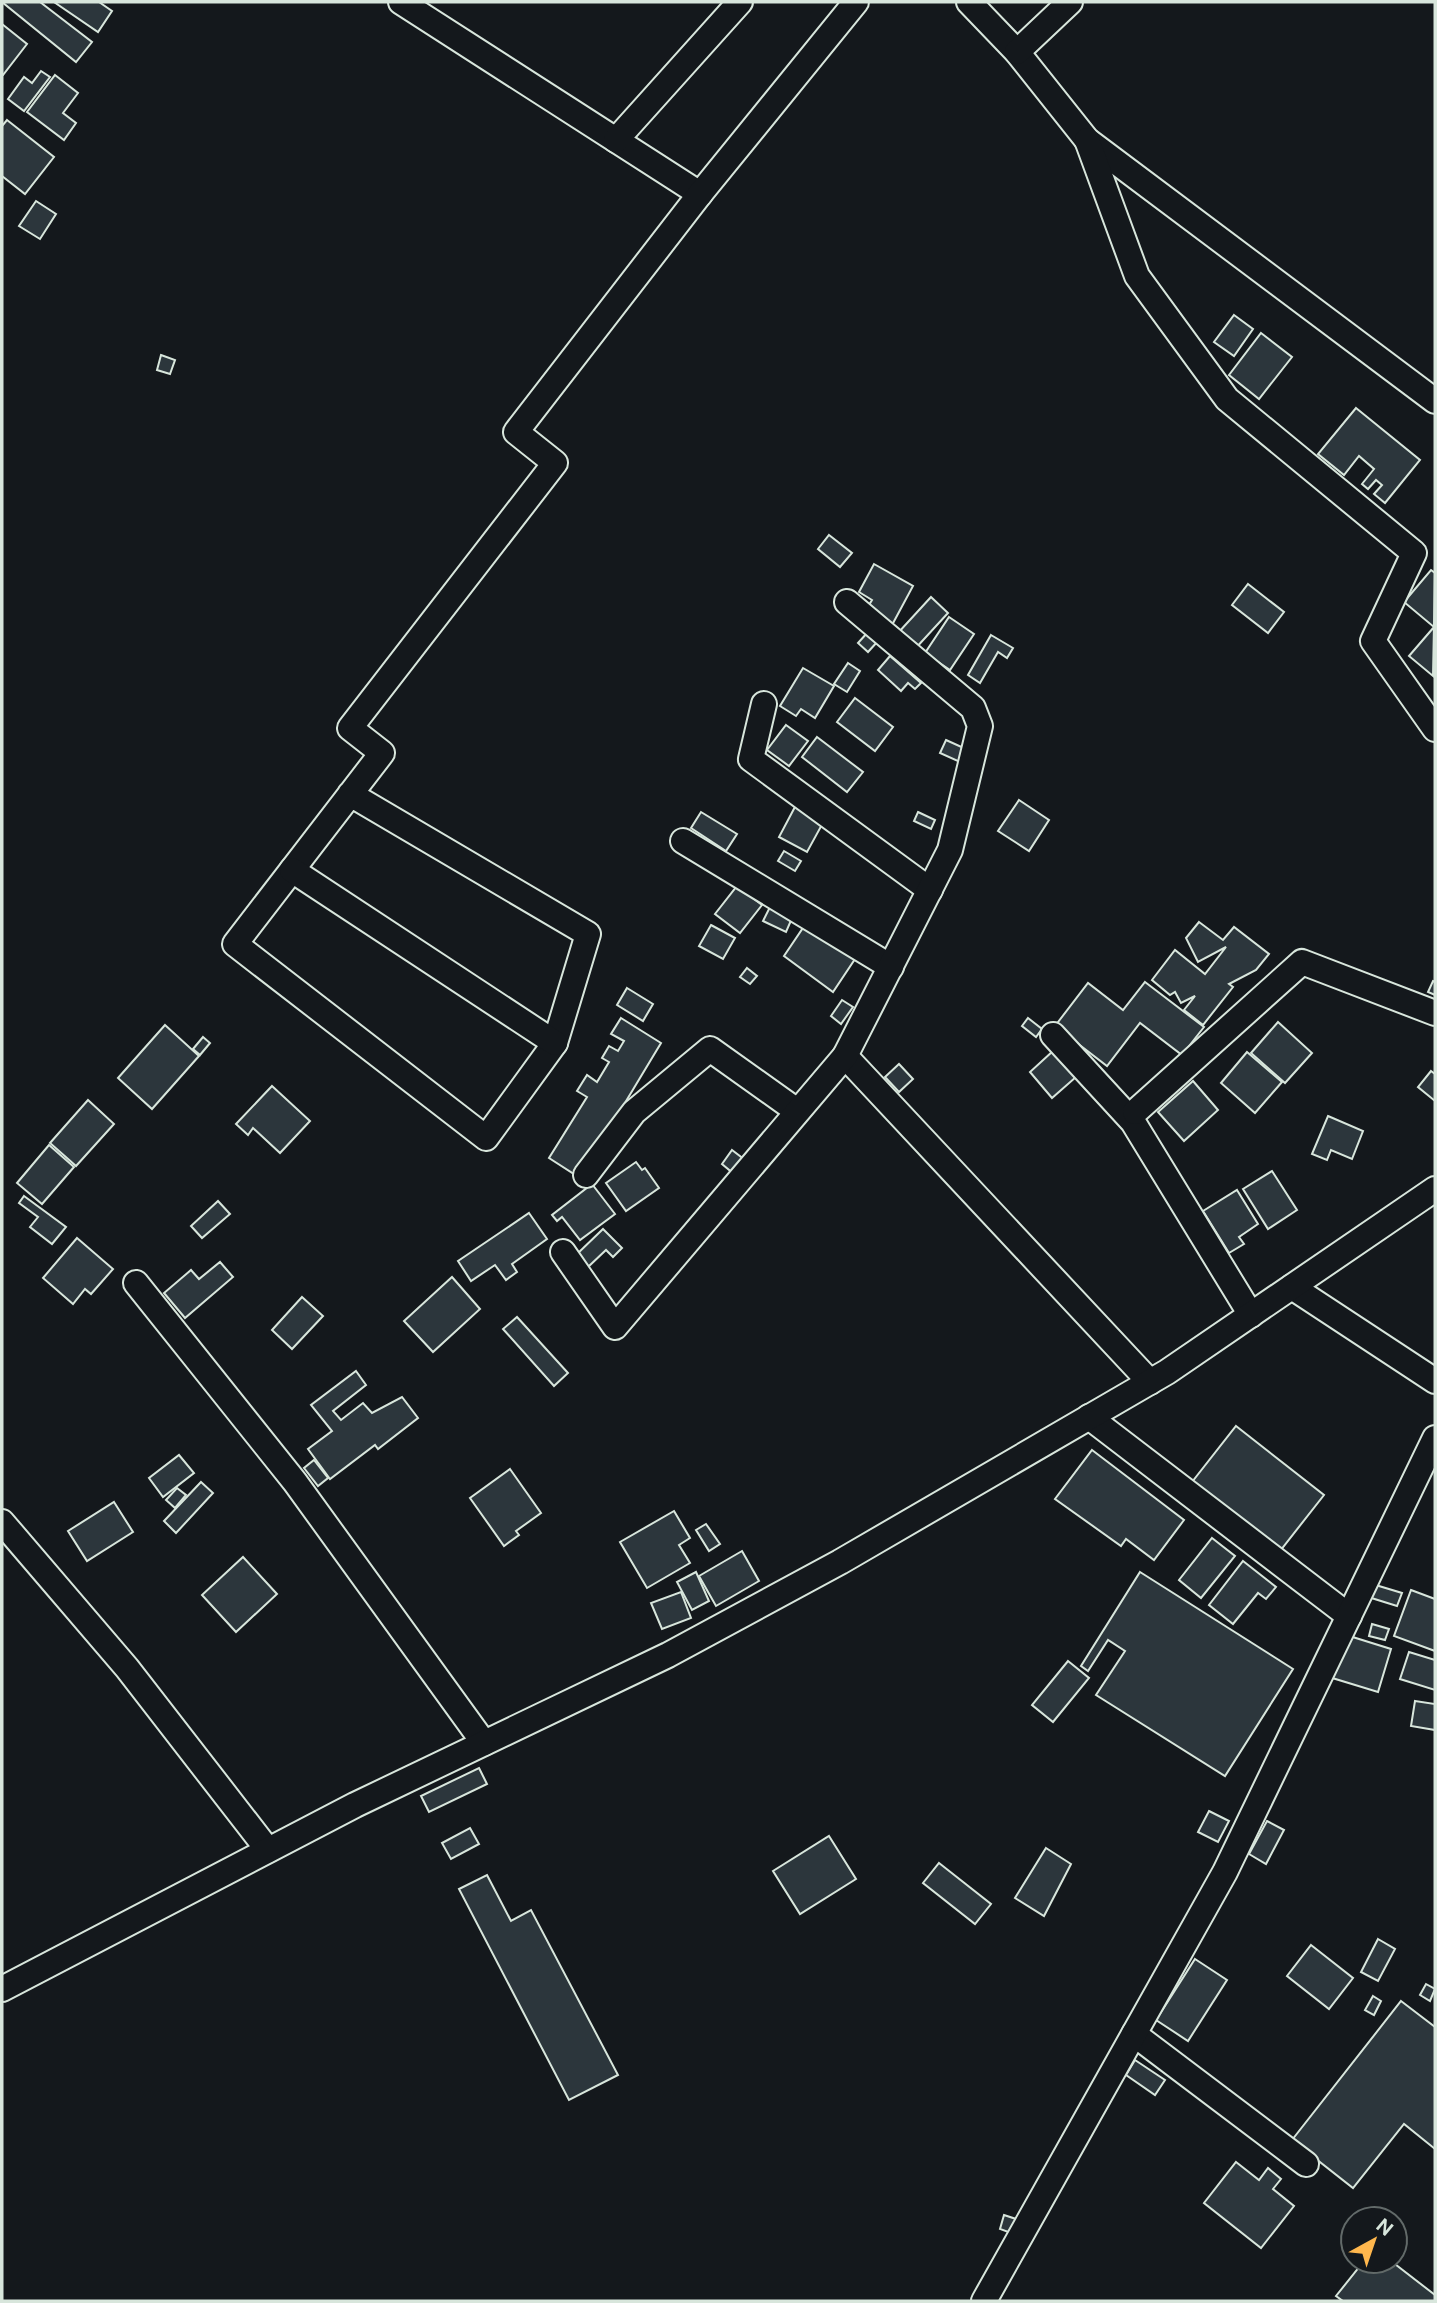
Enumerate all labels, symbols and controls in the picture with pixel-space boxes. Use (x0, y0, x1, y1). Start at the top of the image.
north arrow (1339, 2205, 1409, 2275)
text: N (1372, 2214, 1398, 2240)

